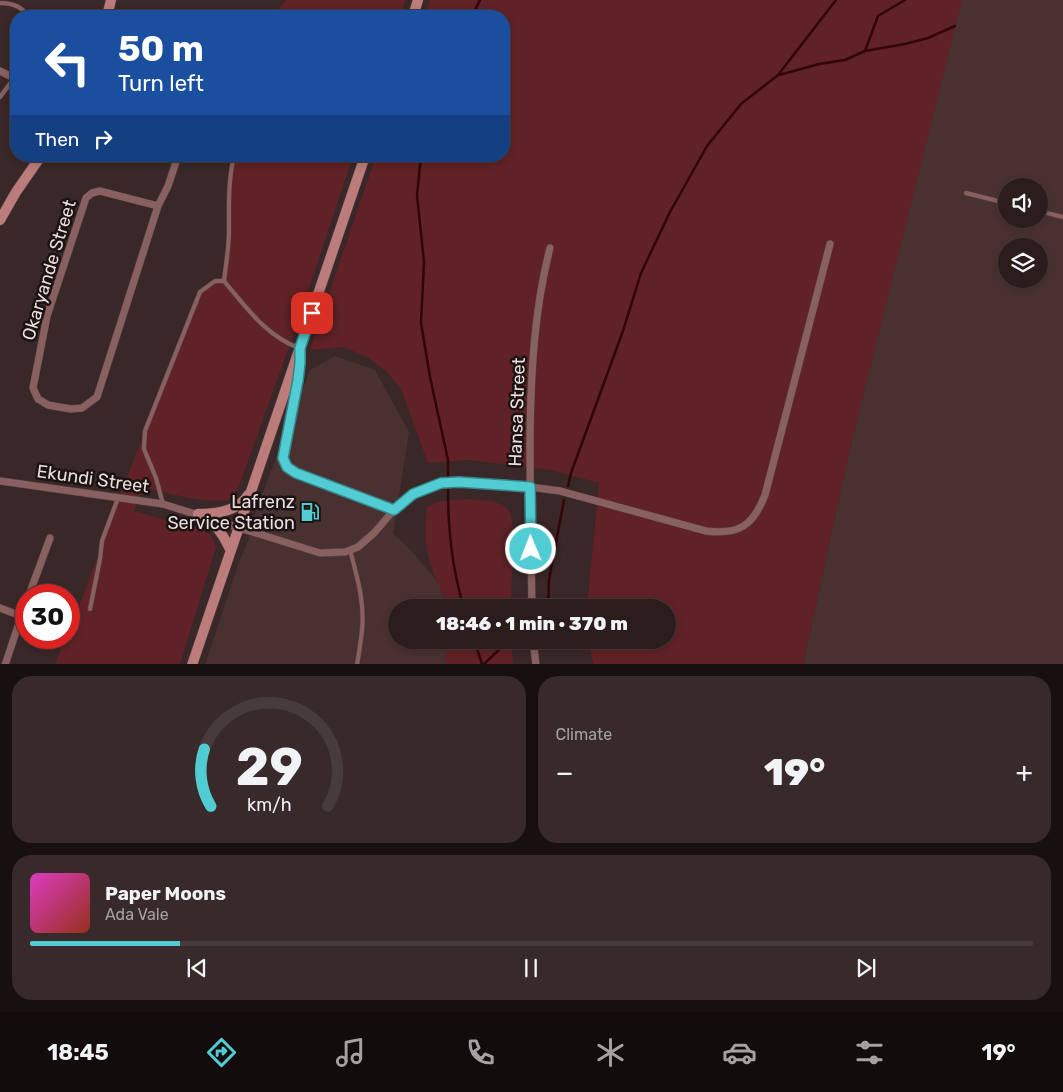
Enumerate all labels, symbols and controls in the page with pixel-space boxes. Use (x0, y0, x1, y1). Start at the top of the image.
text: 50 m (118, 28, 204, 70)
icon: left (35, 30, 100, 95)
text: Turn left (118, 70, 204, 97)
icon: right (89, 125, 117, 153)
text: Then (35, 128, 79, 151)
map controls (998, 178, 1048, 288)
button: sound (998, 178, 1048, 228)
street label: Okaryande Street (17, 197, 81, 343)
button: layers (998, 238, 1048, 288)
pin (291, 292, 333, 334)
icon: arrive (298, 299, 326, 327)
street label: Hansa Street (504, 357, 530, 467)
street label: Ekundi Street (35, 460, 151, 498)
place label: Lafrenz Service Station (167, 491, 295, 534)
fuel station icon: Lafrenz Service Station (299, 501, 321, 523)
position arrow (504, 522, 556, 574)
speed limit sign: 30 (15, 584, 80, 649)
text: 18:46 · 1 min · 370 m (436, 612, 628, 635)
text: Climate (556, 725, 612, 744)
text: 29 (235, 736, 302, 798)
text: 19° (764, 749, 825, 795)
text: − (556, 756, 574, 789)
text: + (1016, 756, 1033, 789)
text: km/h (246, 794, 291, 815)
text: Paper Moons (105, 882, 226, 905)
text: Ada Vale (105, 905, 169, 924)
icon: previous (183, 954, 211, 982)
icon: pause (517, 954, 545, 982)
icon: next (852, 954, 880, 982)
icon: directions (204, 1035, 239, 1070)
icon: music (333, 1035, 368, 1070)
icon: phone (463, 1035, 498, 1070)
icon: climate (593, 1035, 628, 1070)
icon: car (722, 1035, 757, 1070)
icon: filters (852, 1035, 887, 1070)
text: 18:45 (47, 1039, 109, 1066)
text: 19° (982, 1039, 1016, 1066)

